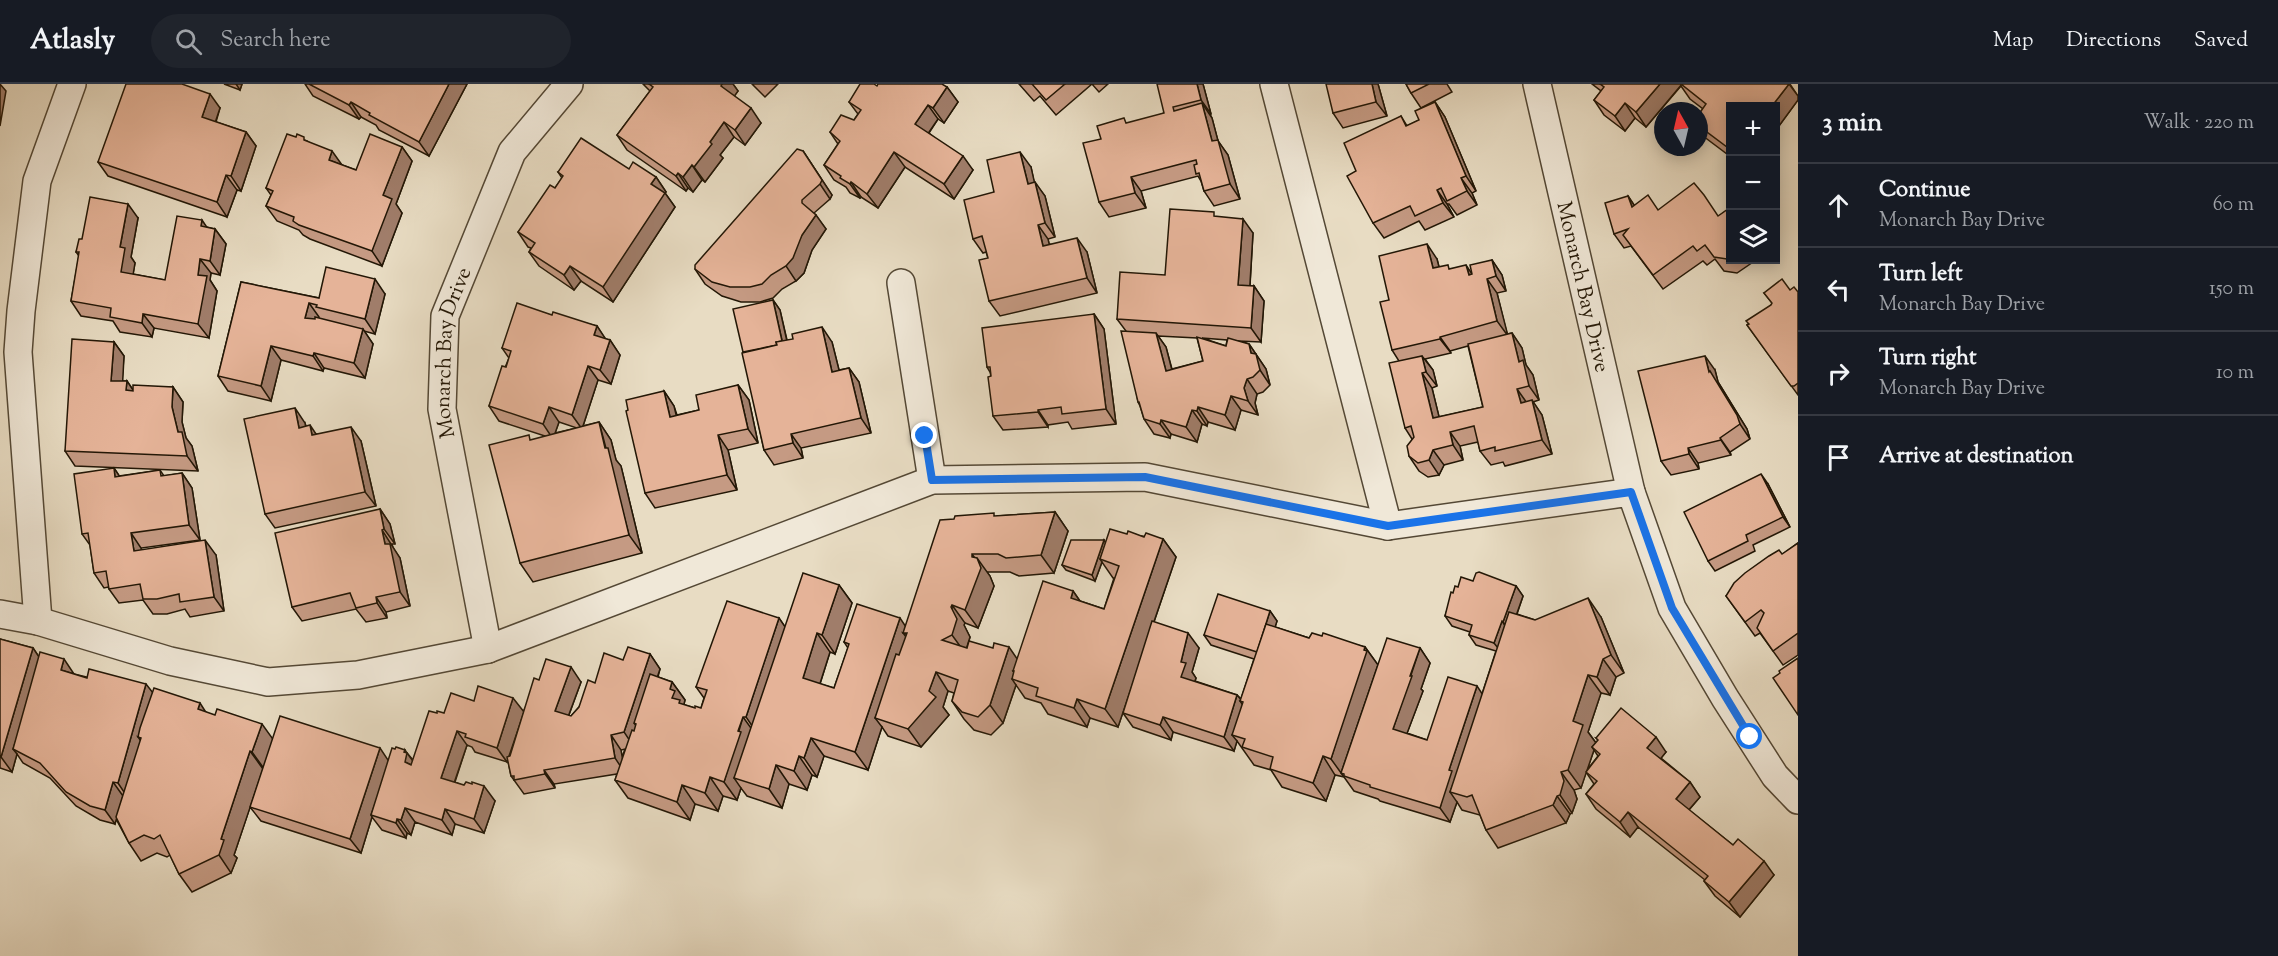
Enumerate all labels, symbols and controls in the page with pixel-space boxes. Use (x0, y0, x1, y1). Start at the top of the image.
search box (151, 14, 571, 68)
text: Atlasly (30, 21, 115, 61)
icon: search (172, 25, 205, 58)
text: Search here (220, 25, 331, 57)
text: Map (1993, 26, 2033, 56)
text: Directions (2066, 26, 2161, 56)
text: Saved (2194, 26, 2248, 56)
north arrow (1654, 102, 1708, 156)
map controls (1726, 102, 1780, 264)
button: + (1726, 102, 1780, 156)
text: 3 min (1822, 105, 1882, 142)
text: Walk · 220 m (2143, 109, 2254, 138)
button: − (1726, 156, 1780, 210)
text: Continue (1879, 175, 1970, 207)
icon: ahead (1822, 189, 1855, 222)
text: 60 m (2213, 191, 2254, 220)
street label: Monarch Bay Drive (1548, 199, 1616, 376)
text: Monarch Bay Drive (1879, 207, 2045, 236)
button: layers (1726, 210, 1780, 264)
text: Turn left (1879, 259, 1962, 291)
street label: Monarch Bay Drive (429, 263, 480, 441)
icon: left (1822, 273, 1855, 306)
text: 150 m (2209, 275, 2254, 304)
text: Monarch Bay Drive (1879, 291, 2045, 320)
text: Turn right (1879, 343, 1976, 375)
icon: right (1822, 357, 1855, 390)
text: 10 m (2216, 359, 2254, 388)
text: Monarch Bay Drive (1879, 375, 2045, 404)
route end (911, 422, 937, 448)
icon: arrive (1822, 441, 1855, 474)
text: Arrive at destination (1879, 441, 2074, 473)
route start (1736, 723, 1762, 749)

